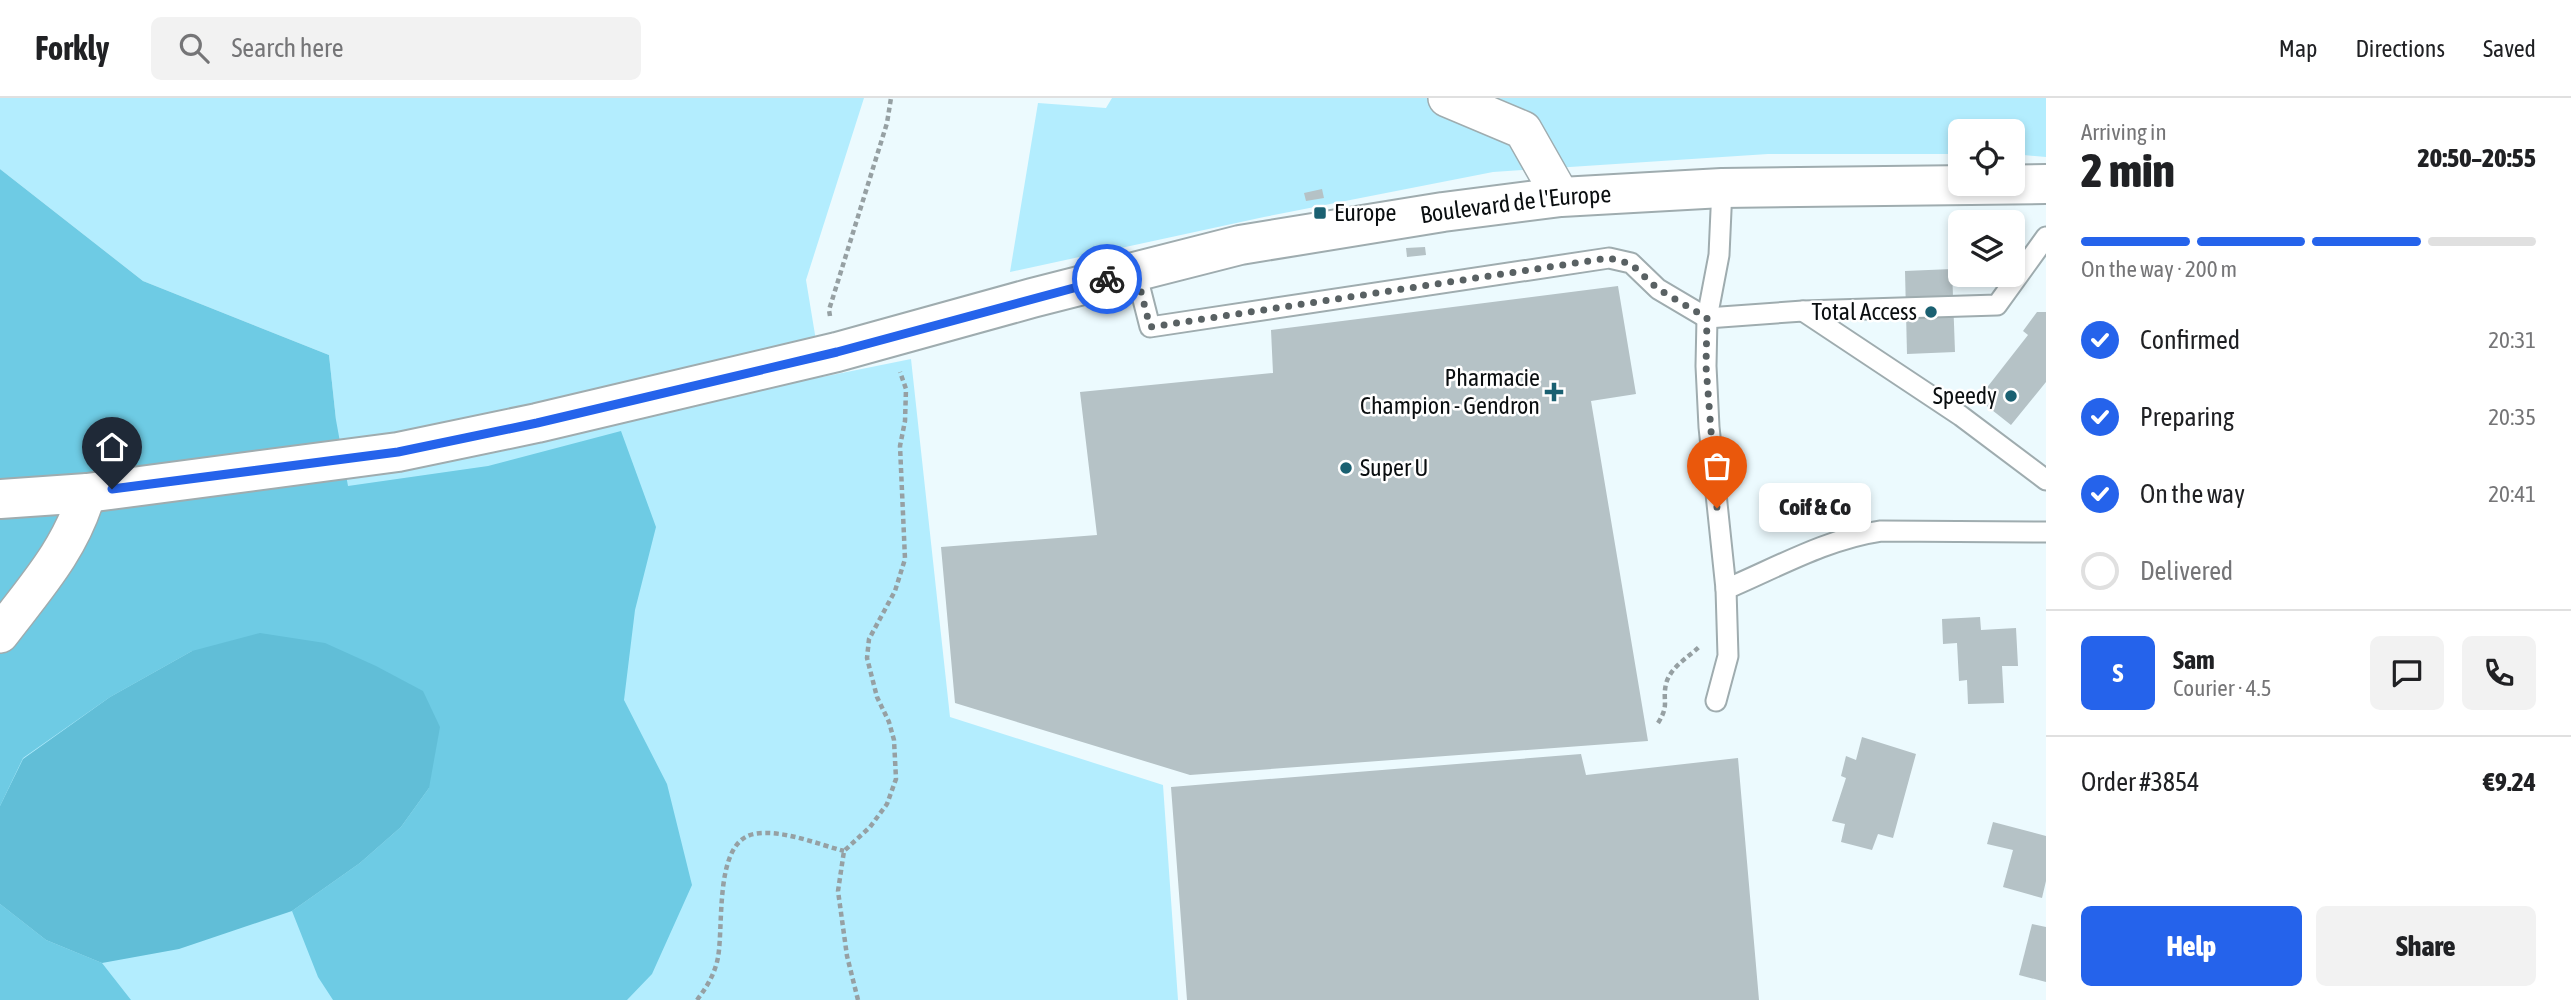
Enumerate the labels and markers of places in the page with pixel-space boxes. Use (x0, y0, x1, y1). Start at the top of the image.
place label: Europe (1334, 199, 1396, 226)
marker: Europe (1312, 205, 1328, 221)
place label: Total Access (1812, 298, 1917, 325)
marker: Total Access (1923, 304, 1939, 320)
place label: Pharmacie Champion - Gendron (1360, 364, 1540, 419)
place label: Speedy (1933, 382, 1997, 409)
marker: Pharmacie Champion - Gendron (1546, 384, 1562, 400)
marker: Speedy (2003, 388, 2019, 404)
pin (82, 417, 142, 489)
pin (1687, 436, 1747, 508)
place label: Super U (1360, 454, 1428, 481)
marker: Super U (1338, 460, 1354, 476)
callout: Coif & Co (1759, 484, 1871, 532)

